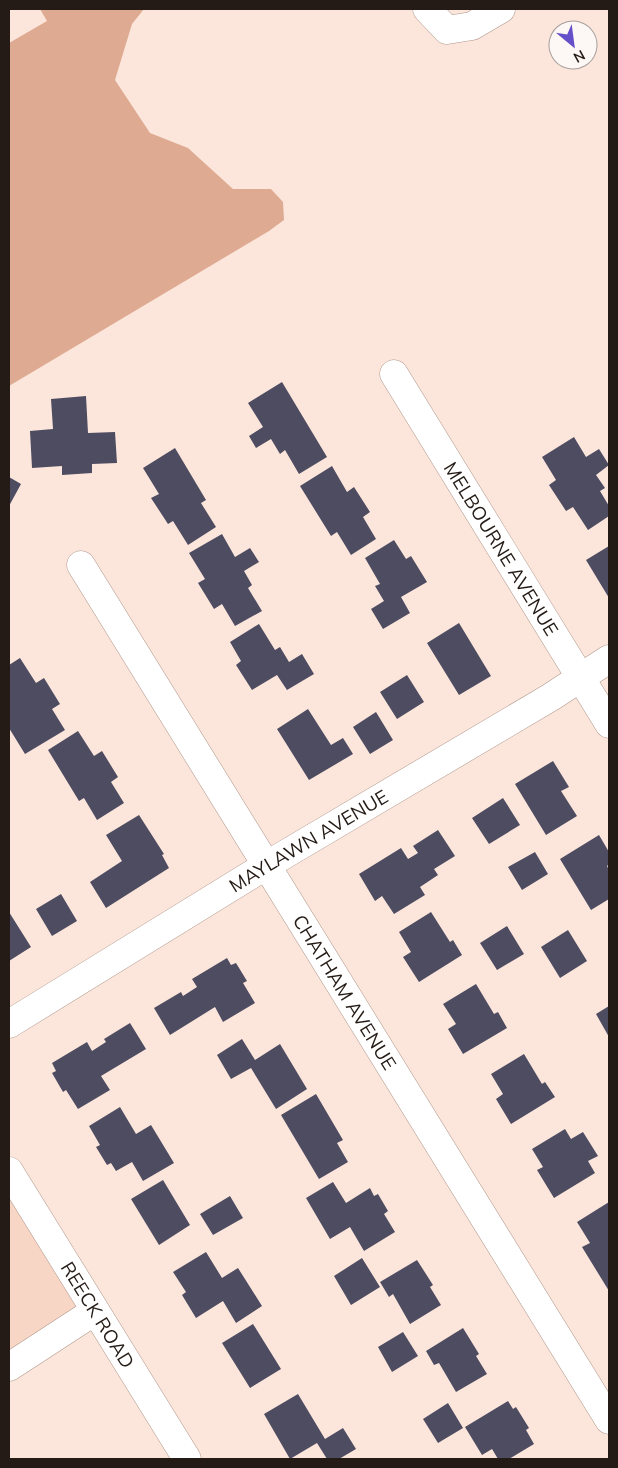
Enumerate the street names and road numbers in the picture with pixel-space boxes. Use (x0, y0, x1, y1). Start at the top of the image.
street label: MELBOURNE AVENUE (439, 457, 564, 640)
street label: MAYLAWN AVENUE (225, 784, 392, 897)
street label: CHATHAM AVENUE (288, 910, 402, 1074)
street label: REECK ROAD (56, 1257, 140, 1373)

